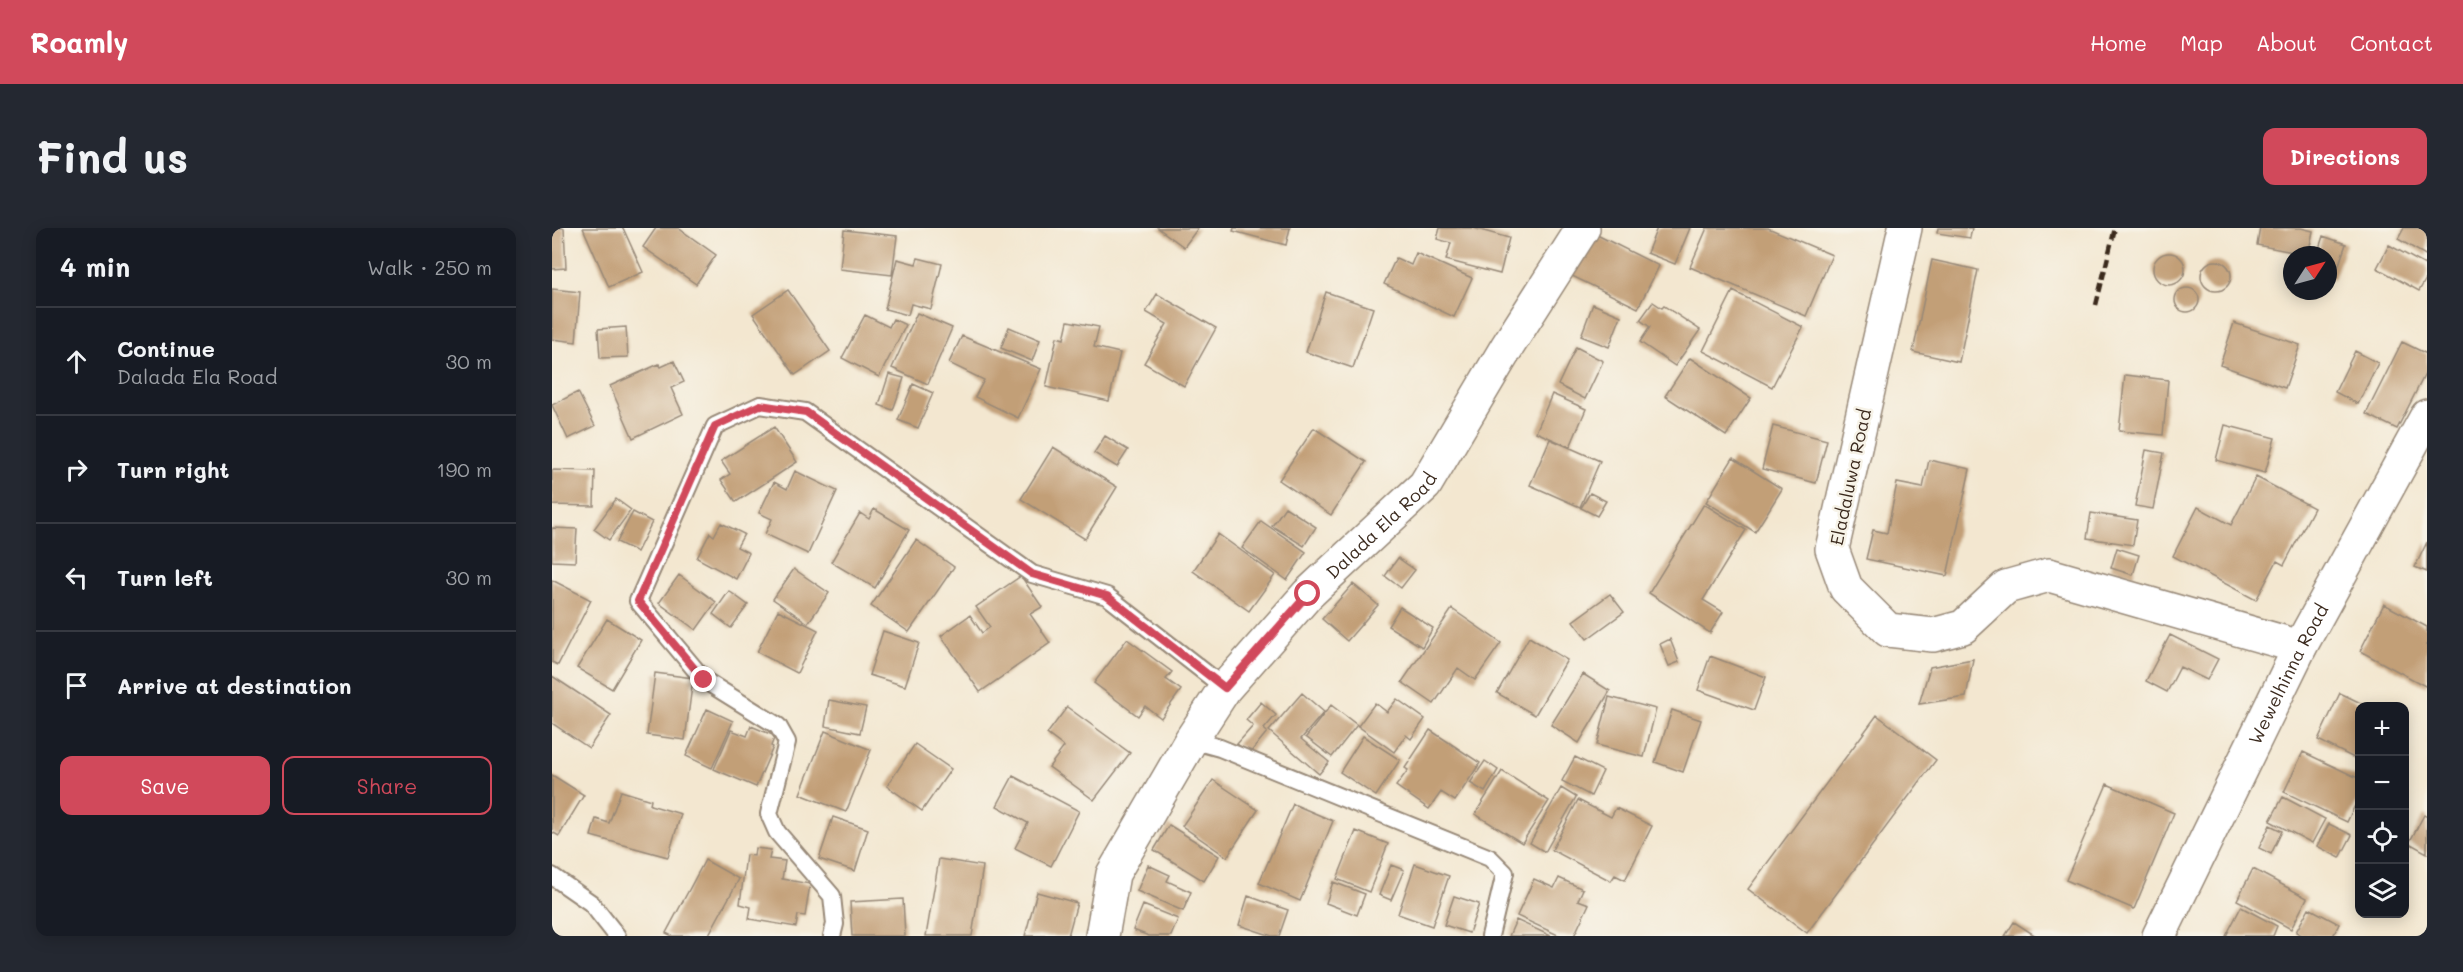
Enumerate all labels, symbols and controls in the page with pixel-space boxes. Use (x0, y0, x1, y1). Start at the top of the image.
text: Roamly (30, 24, 129, 60)
text: Home (2090, 29, 2147, 56)
text: Map (2180, 29, 2223, 56)
text: About (2256, 29, 2317, 56)
text: Contact (2350, 29, 2433, 56)
button: Directions (2263, 128, 2427, 185)
text: Find us (36, 129, 188, 184)
north arrow (2283, 246, 2337, 300)
text: 4 min (60, 250, 130, 284)
text: Walk · 250 m (367, 254, 492, 280)
text: Continue (117, 334, 215, 363)
icon: ahead (60, 345, 93, 378)
text: 30 m (446, 348, 492, 374)
text: Dalada Ela Road (117, 363, 277, 389)
street label: Eladaluwa Road (1824, 407, 1876, 547)
icon: right (60, 453, 93, 486)
text: Turn right (117, 455, 229, 484)
text: 190 m (437, 456, 492, 482)
street label: Dalada Ela Road (1320, 468, 1442, 584)
icon: left (60, 561, 93, 594)
text: Turn left (117, 563, 213, 592)
text: 30 m (446, 564, 492, 590)
route start (1294, 580, 1320, 606)
street label: Wewelhinna Road (2242, 600, 2333, 748)
route end (690, 666, 716, 692)
icon: arrive (60, 669, 93, 702)
text: Arrive at destination (117, 671, 352, 700)
map controls (2355, 702, 2409, 918)
button: + (2355, 702, 2409, 756)
button: Save (60, 756, 270, 815)
button: Share (282, 756, 492, 815)
button: − (2355, 756, 2409, 810)
button: locate (2355, 810, 2409, 864)
button: layers (2355, 864, 2409, 918)

